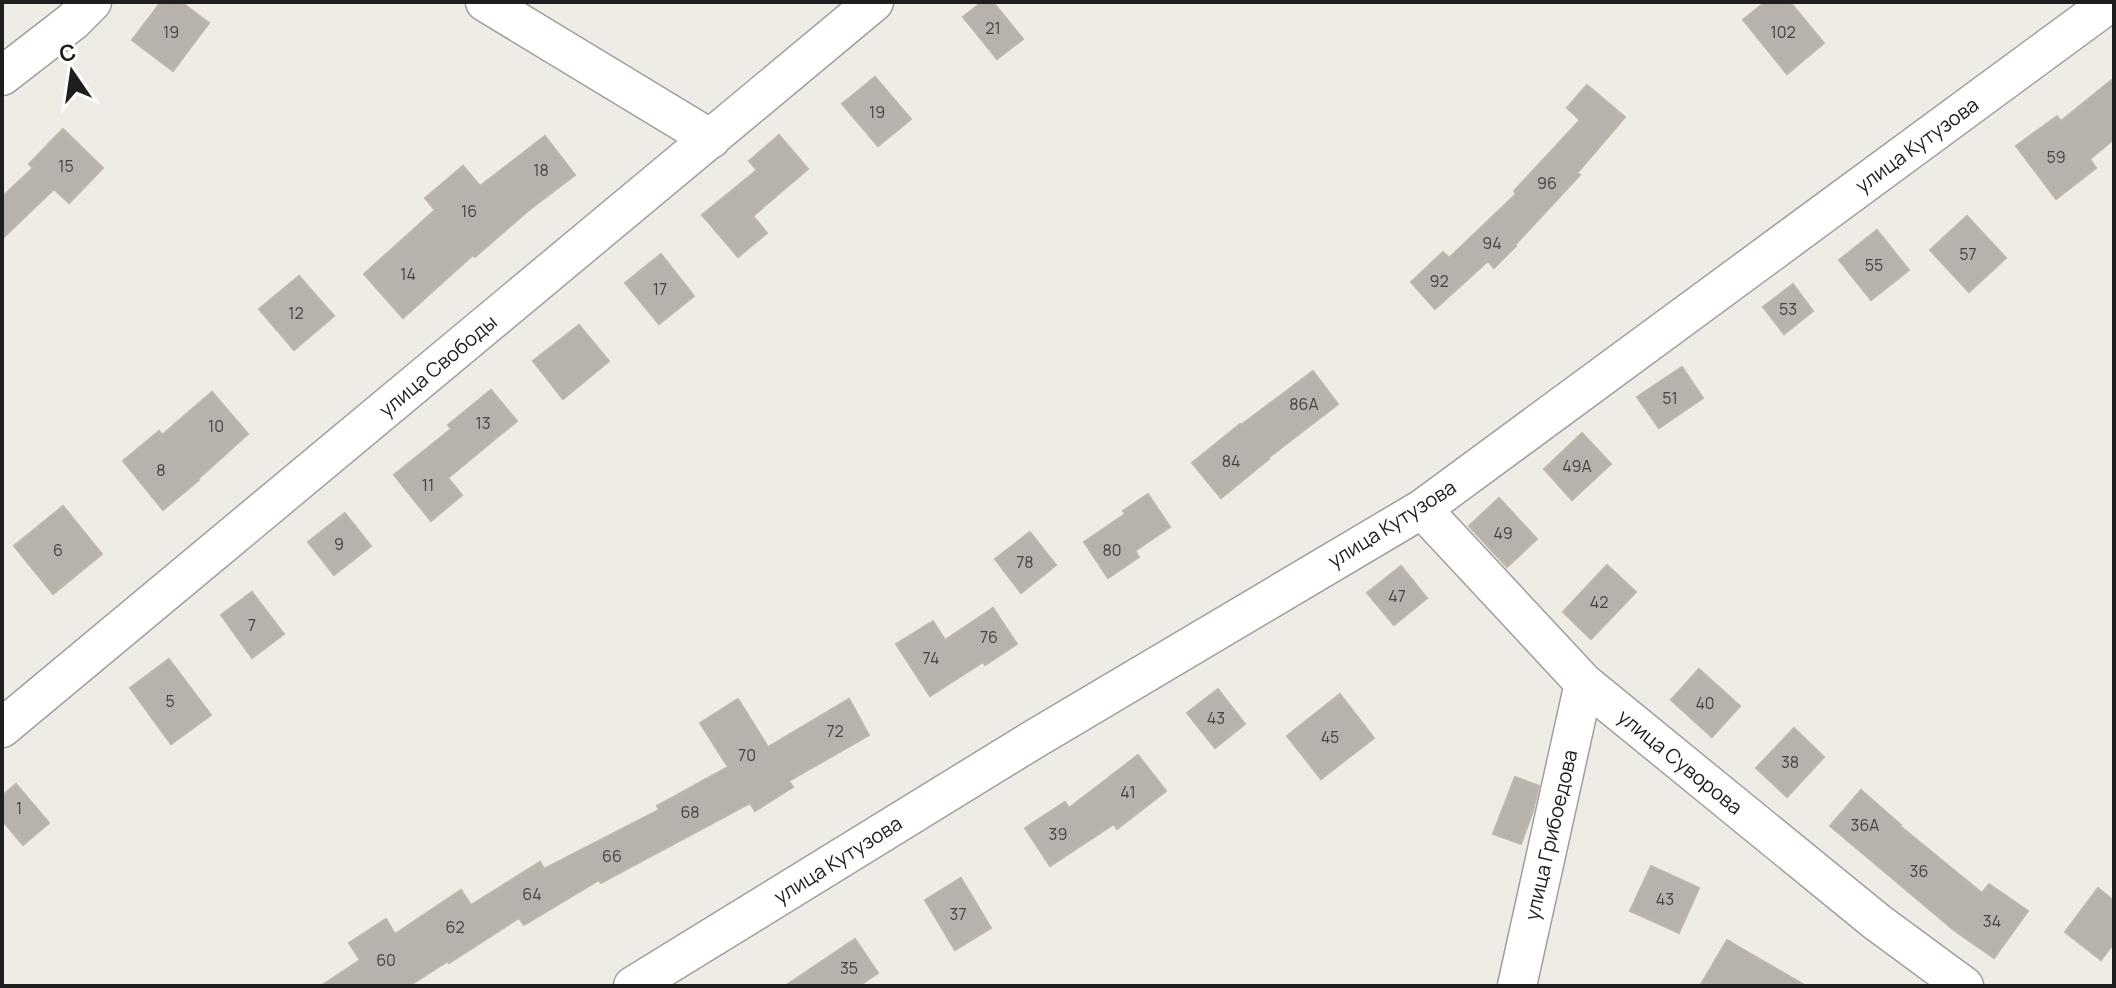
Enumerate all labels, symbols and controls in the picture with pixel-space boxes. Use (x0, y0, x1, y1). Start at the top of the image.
house number: 21 (985, 17, 1001, 39)
house number: 19 (163, 21, 179, 43)
house number: 102 (1770, 21, 1796, 43)
north arrow (32, 32, 112, 112)
text: С (56, 36, 79, 69)
street label: улица Кутузова (1850, 91, 1984, 199)
house number: 19 (869, 101, 885, 123)
house number: 59 (2046, 146, 2066, 168)
house number: 15 (58, 155, 74, 177)
house number: 18 (533, 159, 549, 181)
house number: 96 (1537, 172, 1557, 194)
house number: 16 (461, 200, 477, 222)
house number: 94 (1482, 232, 1502, 254)
house number: 57 (1959, 243, 1977, 265)
house number: 55 (1865, 254, 1883, 276)
house number: 14 (400, 263, 416, 285)
house number: 92 (1429, 270, 1449, 292)
house number: 17 (653, 278, 667, 300)
house number: 53 (1779, 298, 1797, 320)
house number: 12 (288, 302, 304, 324)
street label: улица Свободы (373, 308, 502, 423)
house number: 51 (1662, 387, 1678, 409)
house number: 86А (1289, 393, 1319, 415)
house number: 13 (475, 412, 491, 434)
house number: 10 (208, 415, 224, 437)
house number: 84 (1222, 450, 1240, 472)
house number: 49А (1562, 455, 1592, 477)
house number: 8 (156, 459, 166, 481)
street label: улица Кутузова (1323, 473, 1461, 574)
house number: 11 (422, 474, 434, 496)
house number: 49 (1493, 522, 1513, 544)
house number: 9 (334, 533, 344, 555)
house number: 6 (53, 539, 63, 561)
house number: 80 (1102, 539, 1122, 561)
house number: 78 (1016, 551, 1034, 573)
house number: 47 (1388, 585, 1406, 607)
house number: 42 (1590, 591, 1608, 613)
house number: 7 (248, 614, 256, 636)
house number: 76 (980, 626, 998, 648)
house number: 74 (923, 647, 939, 669)
house number: 5 (165, 690, 175, 712)
house number: 40 (1695, 692, 1715, 714)
street label: улица Суворова (1612, 703, 1748, 820)
house number: 43 (1207, 707, 1225, 729)
house number: 72 (826, 720, 844, 742)
house number: 45 (1321, 726, 1339, 748)
house number: 70 (738, 744, 756, 766)
street label: улица Грибоедова (1518, 747, 1583, 923)
house number: 38 (1781, 751, 1799, 773)
house number: 41 (1120, 781, 1136, 803)
house number: 1 (16, 797, 22, 819)
house number: 68 (680, 801, 700, 823)
street label: улица Кутузова (769, 809, 907, 910)
house number: 36А (1851, 814, 1879, 836)
house number: 39 (1049, 823, 1067, 845)
house number: 66 (602, 845, 622, 867)
house number: 36 (1910, 860, 1928, 882)
house number: 64 (522, 883, 542, 905)
house number: 43 (1656, 888, 1674, 910)
house number: 37 (950, 903, 966, 925)
house number: 34 (1983, 910, 2001, 932)
house number: 62 (445, 916, 465, 938)
house number: 60 (376, 949, 396, 971)
house number: 35 (840, 957, 858, 979)

